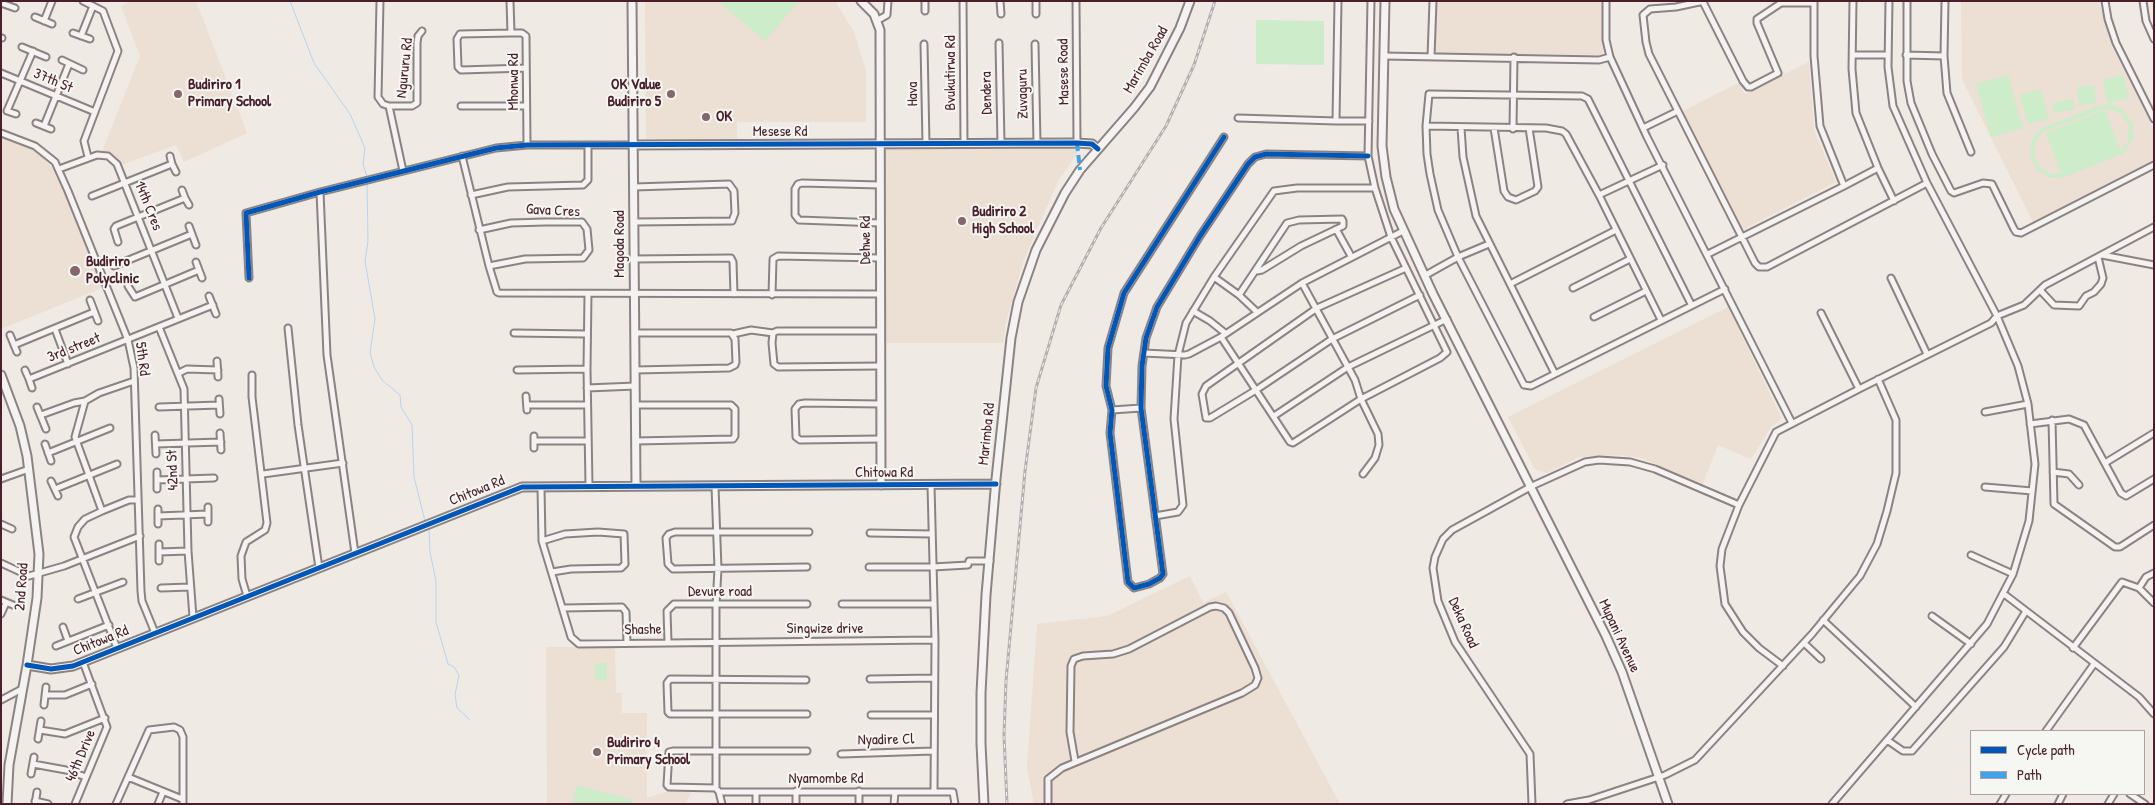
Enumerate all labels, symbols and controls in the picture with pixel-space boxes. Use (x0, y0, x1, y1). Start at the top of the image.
street label: Marimba Road (1120, 23, 1172, 97)
street label: Bvukutirwa Rd (942, 35, 960, 111)
street label: Ngururu Rd (393, 37, 417, 99)
street label: Masese Road (1054, 39, 1074, 105)
street label: Mhonwa Rd (505, 54, 523, 110)
street label: 37th St (31, 65, 75, 97)
street label: Zuvaguru (1014, 69, 1032, 119)
street label: Dendera (978, 71, 996, 115)
place label: Budiriro 1 Primary School (188, 76, 271, 111)
place label: OK Value Budiriro 5 (607, 76, 661, 111)
street label: Hava (904, 81, 922, 107)
marker: Budiriro 1 Primary School (172, 88, 184, 100)
marker: OK Value Budiriro 5 (665, 88, 677, 100)
place label: OK (716, 108, 732, 126)
marker: OK (700, 111, 712, 123)
street label: Mesese Rd (753, 123, 807, 141)
street label: 14th Cres (130, 179, 166, 233)
street label: Gava Cres (525, 201, 581, 221)
place label: Budiriro 2 High School (972, 203, 1034, 238)
street label: Magoda Road (611, 210, 629, 278)
marker: Budiriro 2 High School (956, 215, 968, 227)
street label: Dehwe Rd (857, 216, 875, 264)
place label: Budiriro Polyclinic (86, 253, 139, 288)
marker: Budiriro Polyclinic (68, 264, 82, 278)
street label: 3rd street (45, 329, 103, 367)
street label: 5th Rd (131, 341, 153, 377)
street label: Marimba Rd (975, 402, 999, 466)
street label: 42nd St (163, 449, 183, 491)
street label: Chitowa Rd (855, 464, 913, 482)
street label: Chitowa Rd (447, 472, 507, 510)
street label: 2nd Road (11, 563, 33, 611)
street label: Devure road (688, 583, 752, 601)
street label: Deka Road (1444, 595, 1482, 651)
street label: Mupani Avenue (1594, 596, 1644, 676)
street label: Singwize drive (787, 620, 863, 638)
street label: Shashe (624, 621, 662, 639)
street label: Chitowa Rd (71, 622, 131, 660)
street label: 46th Drive (62, 727, 100, 785)
legend (1970, 730, 2145, 795)
street label: Nyadire Cl (857, 731, 915, 749)
place label: Budiriro 4 Primary School (607, 734, 690, 769)
text: Cycle path (2017, 739, 2075, 760)
marker: Budiriro 4 Primary School (591, 746, 603, 758)
text: Path (2017, 764, 2042, 785)
street label: Nyamombe Rd (789, 770, 863, 788)

